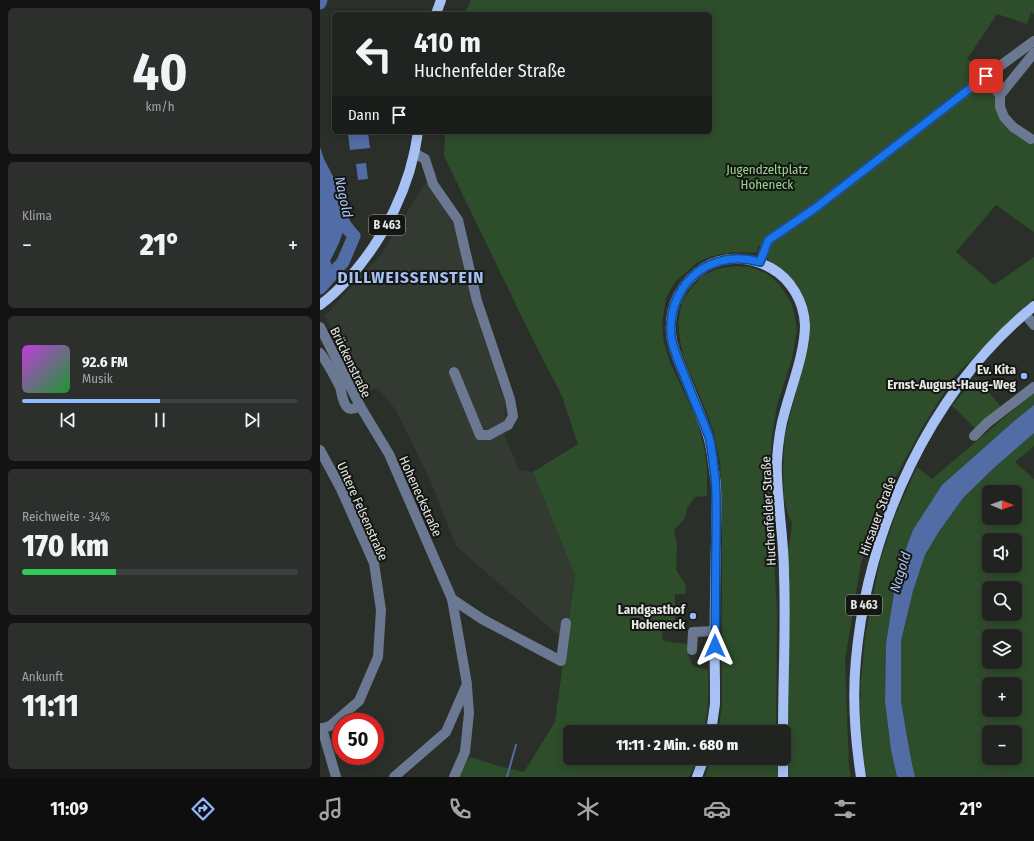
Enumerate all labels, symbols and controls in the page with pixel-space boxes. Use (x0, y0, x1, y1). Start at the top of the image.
text: 410 m (414, 26, 481, 59)
icon: left (348, 28, 400, 80)
text: 40 (132, 41, 188, 104)
pin (969, 59, 1003, 93)
text: Huchenfelder Straße (414, 60, 566, 82)
icon: arrive (975, 65, 997, 87)
text: km/h (146, 99, 175, 114)
icon: arrive (388, 104, 410, 126)
text: Dann (348, 106, 380, 124)
park label: Jugendzeltplatz Hoheneck (726, 162, 808, 192)
water label: Nagold (331, 175, 356, 220)
text: Klima (22, 208, 52, 223)
road number: B 463 (369, 215, 405, 235)
text: 21° (140, 227, 180, 263)
text: − (22, 232, 32, 259)
text: + (288, 232, 298, 259)
district label: DILLWEISSENSTEIN (338, 267, 484, 288)
street label: Brückenstraße (327, 324, 374, 400)
text: 92.6 FM (82, 353, 128, 371)
place label: Ev. Kita Ernst-August-Haug-Weg (887, 362, 1017, 392)
text: Musik (82, 371, 113, 386)
marker: Ev. Kita Ernst-August-Haug-Weg (1019, 371, 1029, 381)
icon: previous (57, 409, 79, 431)
icon: pause (149, 409, 171, 431)
icon: next (241, 409, 263, 431)
street label: Hoheneckstraße (396, 454, 445, 539)
street label: Huchenfelder Straße (758, 456, 779, 566)
street label: Untere Felsenstraße (334, 460, 391, 563)
street label: Hirsauer Straße (856, 475, 899, 558)
north arrow (982, 485, 1022, 525)
map controls (982, 485, 1022, 765)
text: Reichweite · 34% (22, 509, 110, 524)
text: 170 km (22, 528, 109, 564)
button: sound (982, 533, 1022, 573)
water label: Nagold (886, 549, 915, 594)
button: search (982, 581, 1022, 621)
road number: B 463 (846, 595, 882, 615)
place label: Landgasthof Hoheneck (618, 602, 687, 632)
marker: Landgasthof Hoheneck (688, 611, 698, 621)
position arrow (694, 625, 736, 667)
button: layers (982, 629, 1022, 669)
text: Ankunft (22, 669, 64, 684)
button: + (982, 677, 1022, 717)
text: 11:11 (22, 688, 79, 724)
speed limit sign: 50 (332, 713, 384, 765)
button: − (982, 725, 1022, 765)
text: 11:11 · 2 Min. · 680 m (616, 736, 738, 754)
icon: directions (189, 795, 217, 823)
icon: music (317, 795, 345, 823)
icon: phone (446, 795, 474, 823)
icon: climate (574, 795, 602, 823)
icon: car (703, 795, 731, 823)
icon: filters (831, 795, 859, 823)
text: 11:09 (50, 798, 88, 820)
text: 21° (960, 798, 984, 820)

